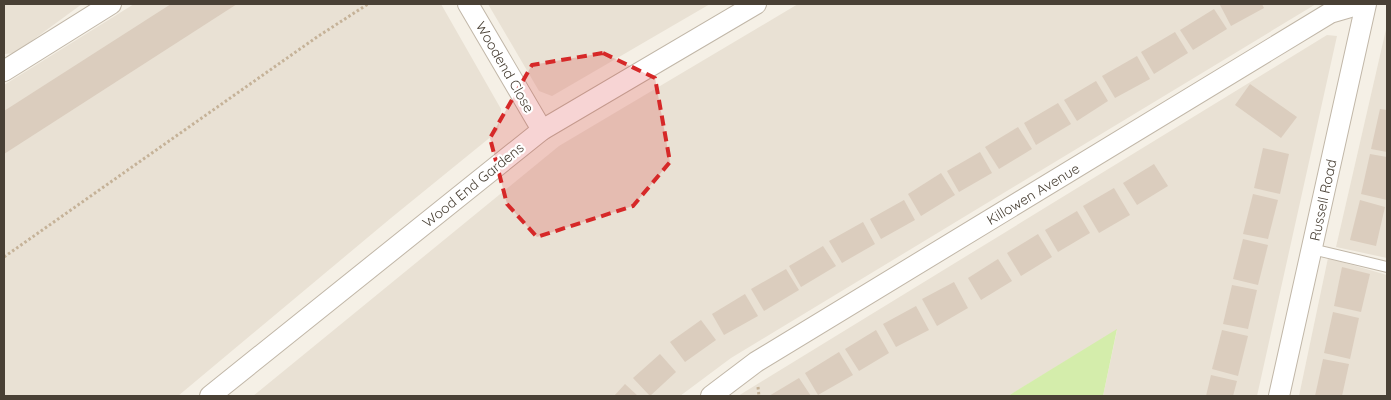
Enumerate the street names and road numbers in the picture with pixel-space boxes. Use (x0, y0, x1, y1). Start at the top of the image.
street label: Woodend Close (472, 18, 538, 116)
street label: Wood End Gardens (419, 139, 527, 231)
street label: Russell Road (1306, 157, 1340, 243)
street label: Killowen Avenue (983, 159, 1083, 229)

